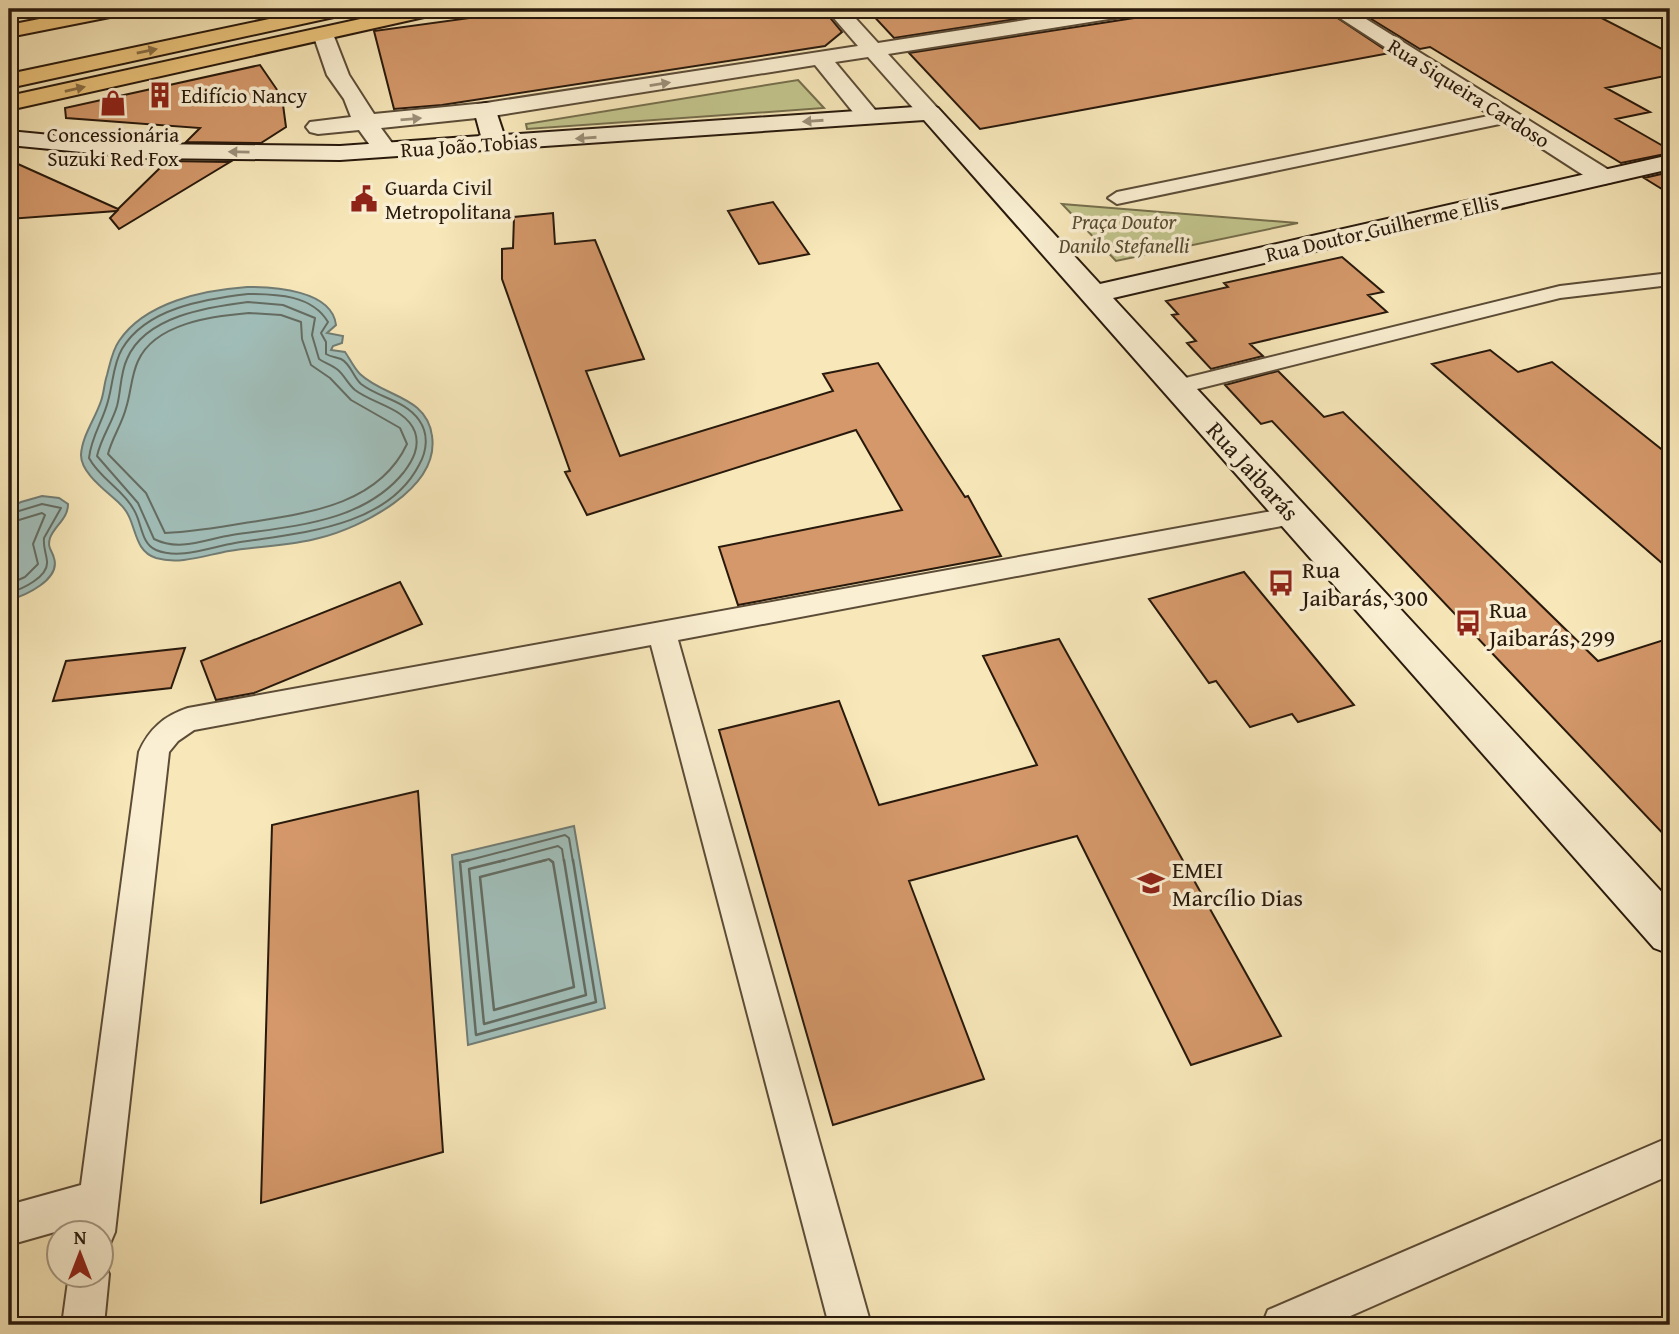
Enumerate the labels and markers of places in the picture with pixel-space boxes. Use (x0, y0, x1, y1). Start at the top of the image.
building icon: Edifício Nancy (145, 80, 175, 110)
place label: Edifício Nancy (181, 80, 308, 111)
shop icon: Concessionária Suzuki Red Fox (98, 88, 128, 118)
place label: Concessionária Suzuki Red Fox (47, 119, 179, 174)
place label: Guarda Civil Metropolitana (385, 172, 512, 227)
public building icon: Guarda Civil Metropolitana (349, 184, 379, 214)
place label: Rua Jaibarás, 300 (1299, 552, 1428, 615)
bus stop icon: Rua Jaibarás, 300 (1266, 568, 1296, 598)
place label: Rua Jaibarás, 299 (1486, 592, 1615, 655)
bus stop icon: Rua Jaibarás, 299 (1453, 608, 1483, 638)
place label: EMEI Marcílio Dias (1172, 852, 1303, 915)
school or university icon: EMEI Marcílio Dias (1136, 868, 1166, 898)

